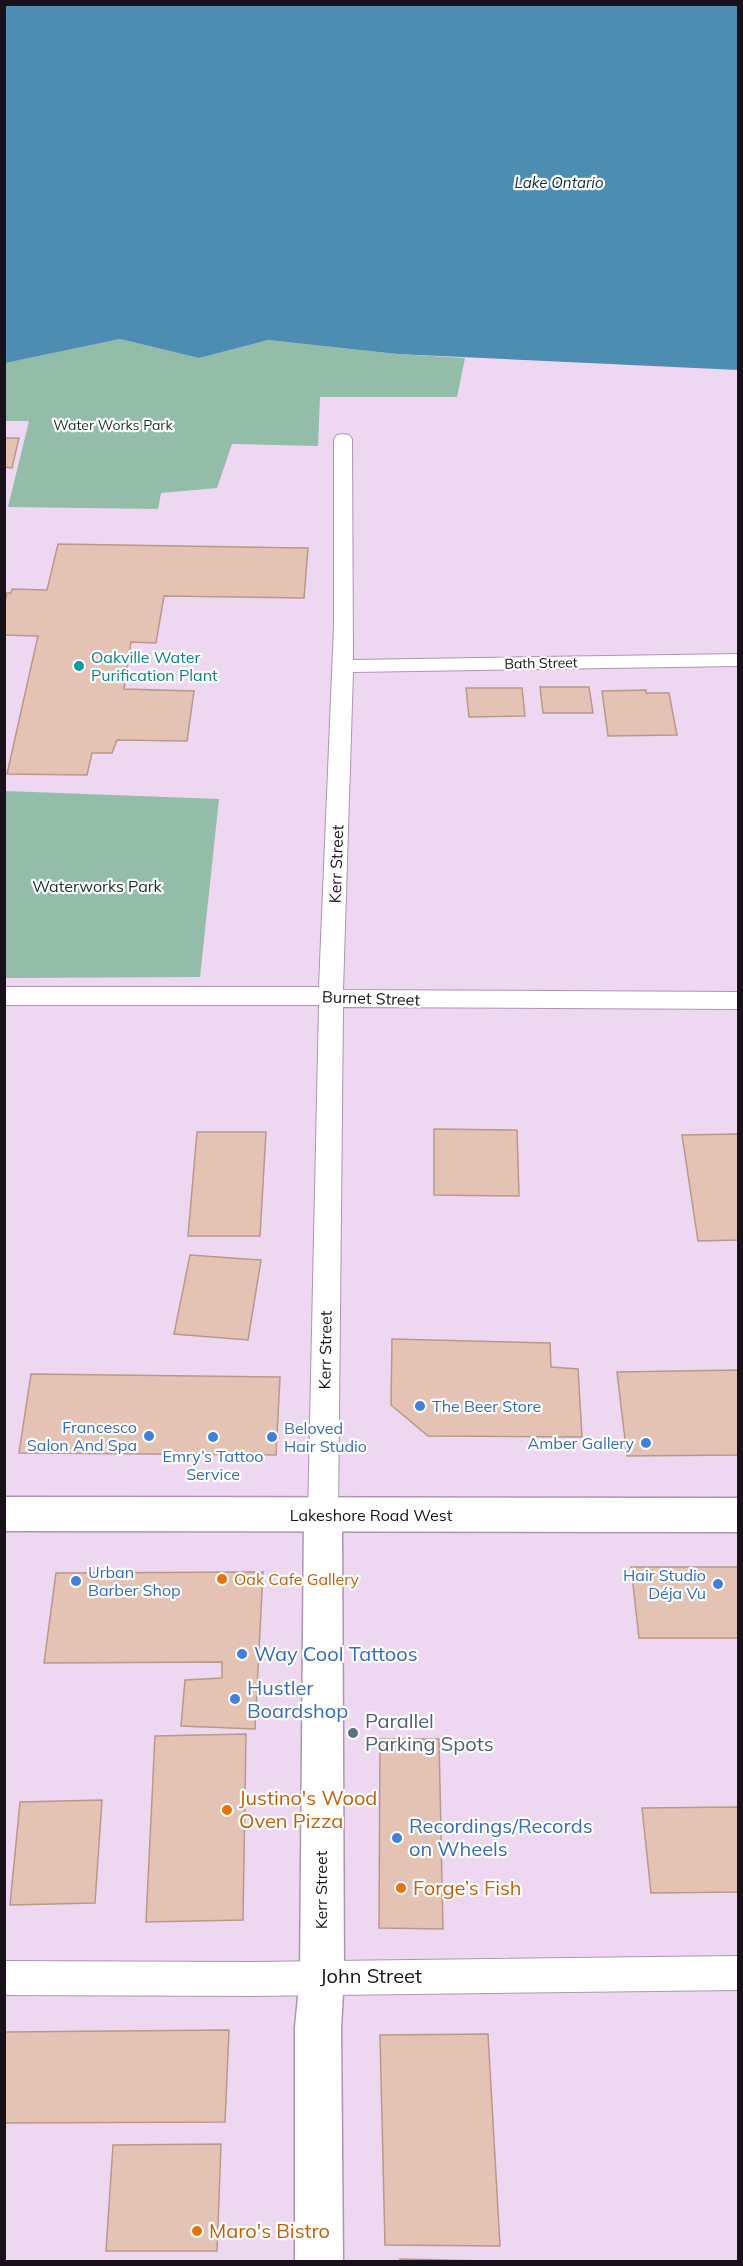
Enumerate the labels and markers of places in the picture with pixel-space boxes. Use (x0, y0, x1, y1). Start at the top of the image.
place label: Oakville Water Purification Plant (91, 647, 218, 685)
marker: Oakville Water Purification Plant (72, 659, 86, 673)
place label: The Beer Store (432, 1396, 541, 1416)
marker: The Beer Store (413, 1399, 427, 1413)
place label: Francesco Salon And Spa (27, 1417, 137, 1455)
place label: Beloved Hair Studio (284, 1418, 367, 1456)
marker: Francesco Salon And Spa (142, 1429, 156, 1443)
marker: Emry’s Tattoo Service (206, 1430, 220, 1444)
marker: Beloved Hair Studio (265, 1430, 279, 1444)
place label: Amber Gallery (528, 1433, 635, 1453)
marker: Amber Gallery (639, 1436, 653, 1450)
place label: Emry’s Tattoo Service (163, 1446, 263, 1484)
place label: Urban Barber Shop (88, 1562, 181, 1600)
place label: Hair Studio Déja Vu (623, 1565, 706, 1603)
place label: Oak Cafe Gallery (234, 1569, 360, 1589)
marker: Oak Cafe Gallery (215, 1572, 229, 1586)
marker: Urban Barber Shop (69, 1574, 83, 1588)
marker: Hair Studio Déja Vu (711, 1577, 725, 1591)
place label: Way Cool Tattoos (254, 1641, 418, 1666)
marker: Way Cool Tattoos (235, 1647, 249, 1661)
place label: Hustler Boardshop (247, 1675, 348, 1723)
marker: Hustler Boardshop (228, 1692, 242, 1706)
place label: Parallel Parking Spots (365, 1708, 494, 1756)
marker: Parallel Parking Spots (346, 1726, 360, 1740)
place label: Justino's Wood Oven Pizza (239, 1785, 377, 1833)
marker: Justino's Wood Oven Pizza (220, 1803, 234, 1817)
place label: Recordings/Records on Wheels (409, 1813, 593, 1861)
marker: Recordings/Records on Wheels (390, 1831, 404, 1845)
place label: Forge’s Fish (413, 1875, 522, 1900)
marker: Forge’s Fish (394, 1881, 408, 1895)
place label: Maro's Bistro (209, 2218, 330, 2243)
marker: Maro's Bistro (190, 2224, 204, 2238)

